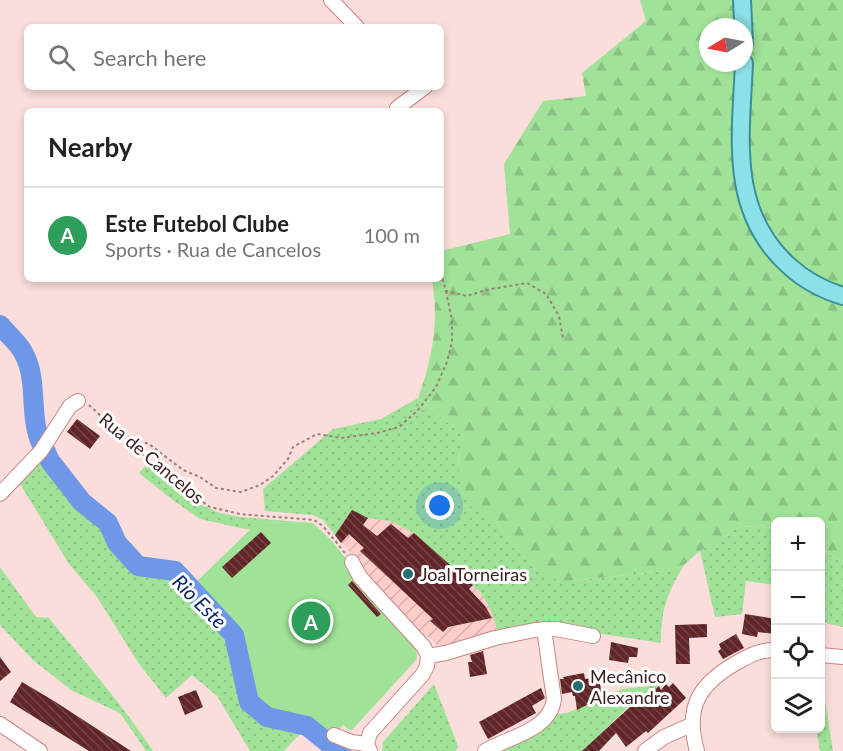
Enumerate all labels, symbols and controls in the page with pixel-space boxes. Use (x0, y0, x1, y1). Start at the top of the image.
north arrow (699, 18, 753, 72)
search box (24, 24, 444, 90)
icon: search (45, 41, 78, 74)
text: Search here (93, 44, 206, 71)
text: Nearby (48, 131, 133, 163)
text: Este Futebol Clube (105, 210, 289, 237)
text: A (61, 223, 74, 247)
text: 100 m (364, 223, 420, 247)
text: Sports · Rua de Cancelos (105, 237, 321, 261)
street label: Rua de Cancelos (95, 408, 209, 508)
your location (425, 491, 454, 520)
map controls (771, 517, 825, 733)
button: + (771, 517, 825, 571)
place label: Joal Torneiras (420, 563, 527, 585)
marker: Joal Torneiras (401, 567, 415, 581)
water label: Rio Este (168, 569, 232, 633)
button: − (771, 571, 825, 625)
pin: A (292, 598, 330, 644)
button: locate (771, 625, 825, 679)
place label: Mecânico Alexandre (590, 665, 670, 708)
marker: Mecânico Alexandre (571, 679, 585, 693)
button: layers (771, 679, 825, 733)

